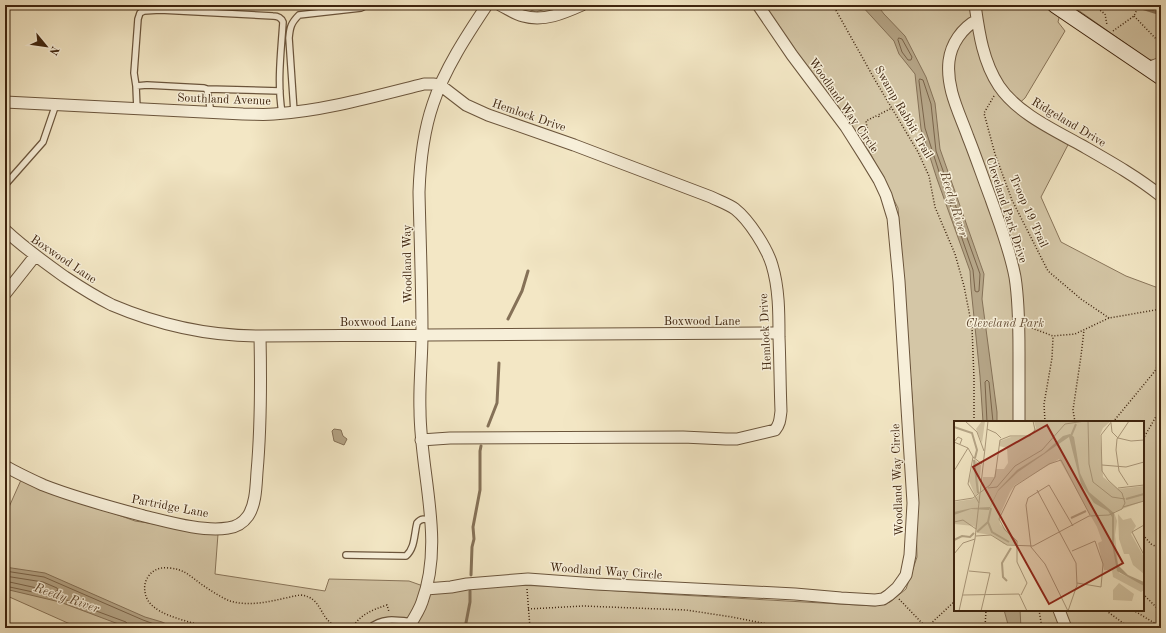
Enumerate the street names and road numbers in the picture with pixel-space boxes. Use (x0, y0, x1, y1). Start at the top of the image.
street label: Woodland Way Circle (806, 56, 881, 156)
street label: Swamp Rabbit Trail (872, 64, 935, 161)
street label: Southland Avenue (177, 92, 272, 108)
street label: Ridgeland Drive (1029, 96, 1108, 150)
street label: Hemlock Drive (490, 98, 568, 134)
street label: Cleveland Park Drive (983, 156, 1029, 265)
street label: Troop 19 Trail (1007, 173, 1049, 250)
street label: Woodland Way (401, 224, 415, 304)
street label: Boxwood Lane (28, 233, 99, 286)
street label: Hemlock Drive (758, 293, 774, 371)
street label: Boxwood Lane (664, 316, 741, 328)
street label: Boxwood Lane (340, 317, 417, 329)
street label: Woodland Way Circle (890, 423, 906, 536)
street label: Partridge Lane (130, 494, 210, 520)
street label: Woodland Way Circle (549, 562, 663, 582)

